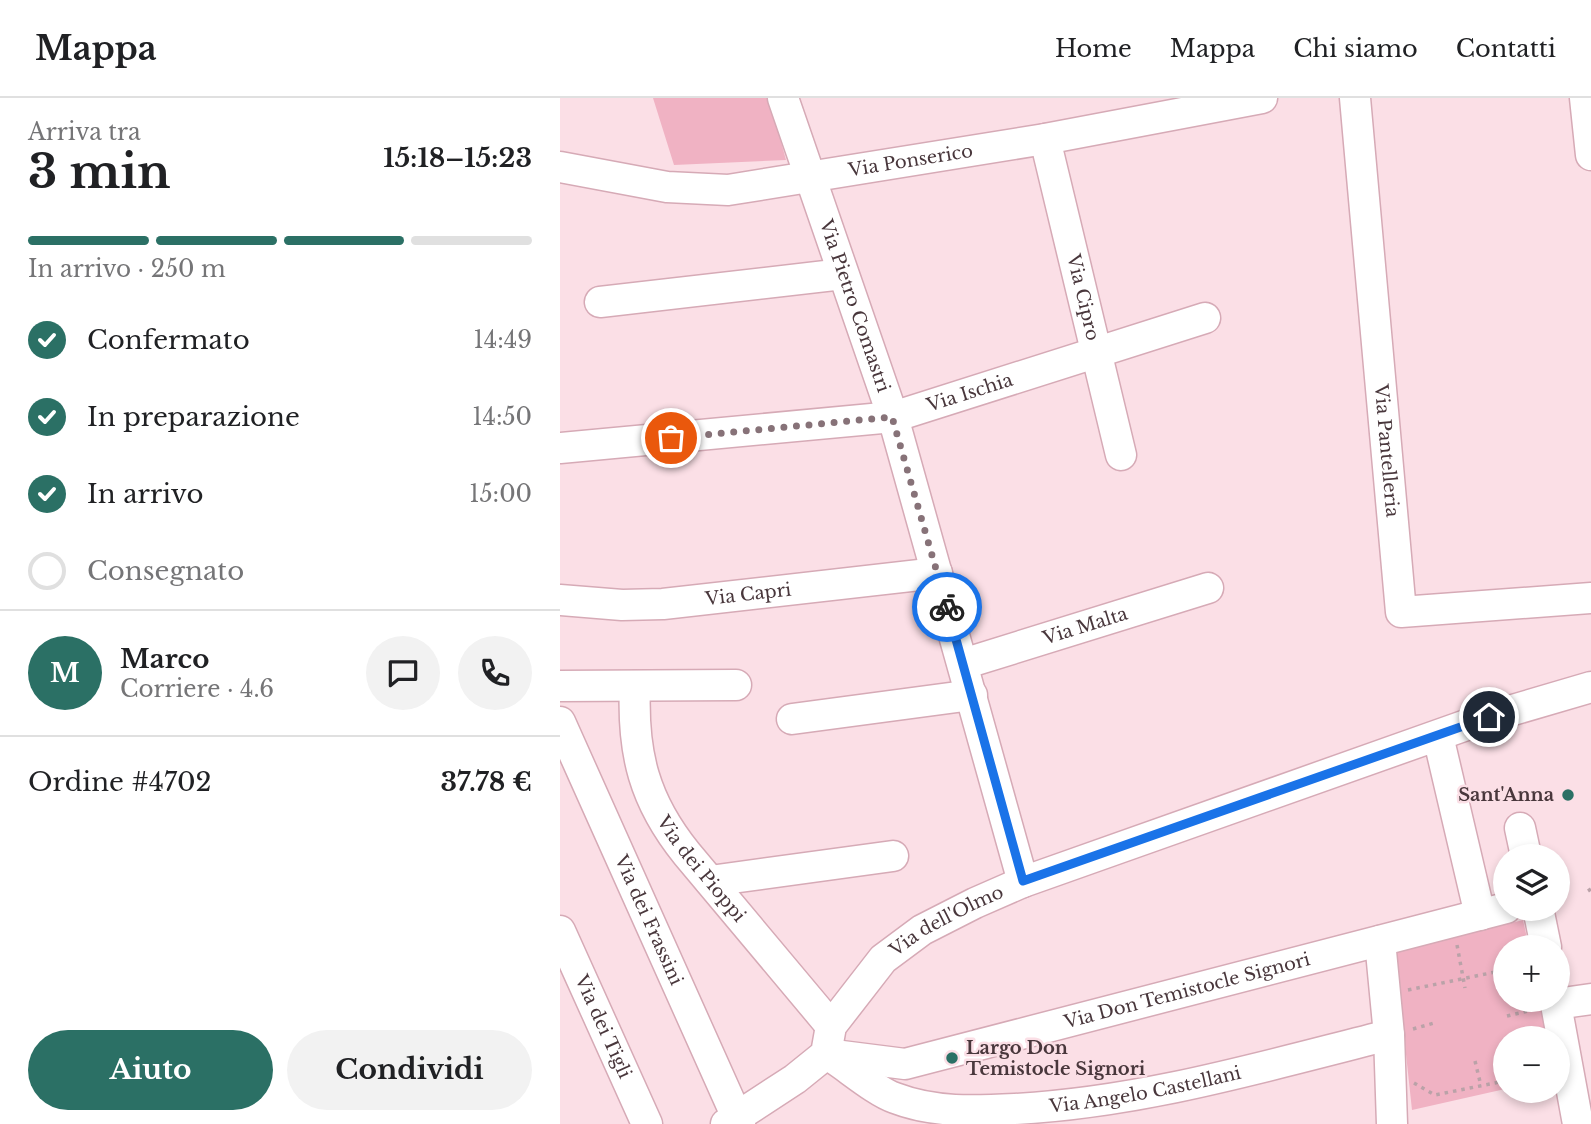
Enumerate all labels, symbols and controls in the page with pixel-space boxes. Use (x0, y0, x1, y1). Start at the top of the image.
text: Mappa (35, 28, 157, 69)
text: Home (1055, 34, 1132, 63)
text: Mappa (1170, 34, 1255, 63)
text: Chi siamo (1293, 34, 1418, 63)
text: Contatti (1456, 34, 1556, 63)
text: Arriva tra (28, 118, 141, 146)
street label: Via Ponserico (846, 140, 975, 182)
text: 15:18–15:23 (383, 142, 532, 174)
text: 3 min (28, 143, 170, 200)
street label: Via Pietro Comastri (814, 216, 895, 395)
street label: Via Cipro (1062, 251, 1104, 343)
text: In arrivo · 250 m (28, 255, 226, 283)
icon: check (28, 321, 66, 359)
text: Confermato (87, 324, 250, 356)
text: 14:49 (473, 326, 532, 354)
street label: Via Ischia (923, 369, 1015, 417)
street label: Via Pantelleria (1370, 382, 1403, 518)
icon: check (28, 398, 66, 436)
text: In preparazione (87, 401, 300, 433)
text: 14:50 (472, 403, 532, 431)
pin (641, 408, 701, 468)
icon: bag (652, 419, 690, 457)
icon: check (28, 475, 66, 513)
text: In arrivo (87, 478, 203, 510)
text: 15:00 (469, 480, 532, 508)
text: Consegnato (87, 555, 244, 587)
courier (912, 572, 982, 642)
street label: Via Capri (703, 579, 792, 610)
icon: bike (928, 588, 966, 626)
street label: Via Malta (1039, 603, 1130, 650)
button: chat (366, 636, 440, 710)
button: phone (458, 636, 532, 710)
text: Marco (120, 643, 209, 675)
text: M (50, 657, 80, 689)
text: Corriere · 4.6 (120, 675, 274, 703)
pin (1459, 687, 1519, 747)
icon: home (1470, 698, 1508, 736)
text: Ordine #4702 (28, 766, 212, 798)
text: 37.78 € (440, 766, 532, 798)
place label: Sant'Anna (1458, 784, 1555, 806)
marker: Sant'Anna (1560, 787, 1576, 803)
street label: Via dei Pioppi (652, 811, 750, 927)
map controls (1493, 844, 1570, 1103)
button: layers (1493, 844, 1570, 921)
street label: Via dei Frassini (610, 851, 687, 989)
street label: Via dell'Olmo (885, 881, 1007, 962)
button: + (1493, 935, 1570, 1012)
street label: Via Don Temistocle Signori (1061, 948, 1312, 1034)
street label: Via dei Tigli (570, 971, 636, 1082)
button: − (1493, 1026, 1570, 1103)
button: Aiuto (28, 1030, 273, 1110)
button: Condividi (287, 1030, 532, 1110)
place label: Largo Don Temistocle Signori (966, 1037, 1146, 1080)
marker: Largo Don Temistocle Signori (944, 1050, 960, 1066)
street label: Via Angelo Castellani (1047, 1062, 1243, 1118)

